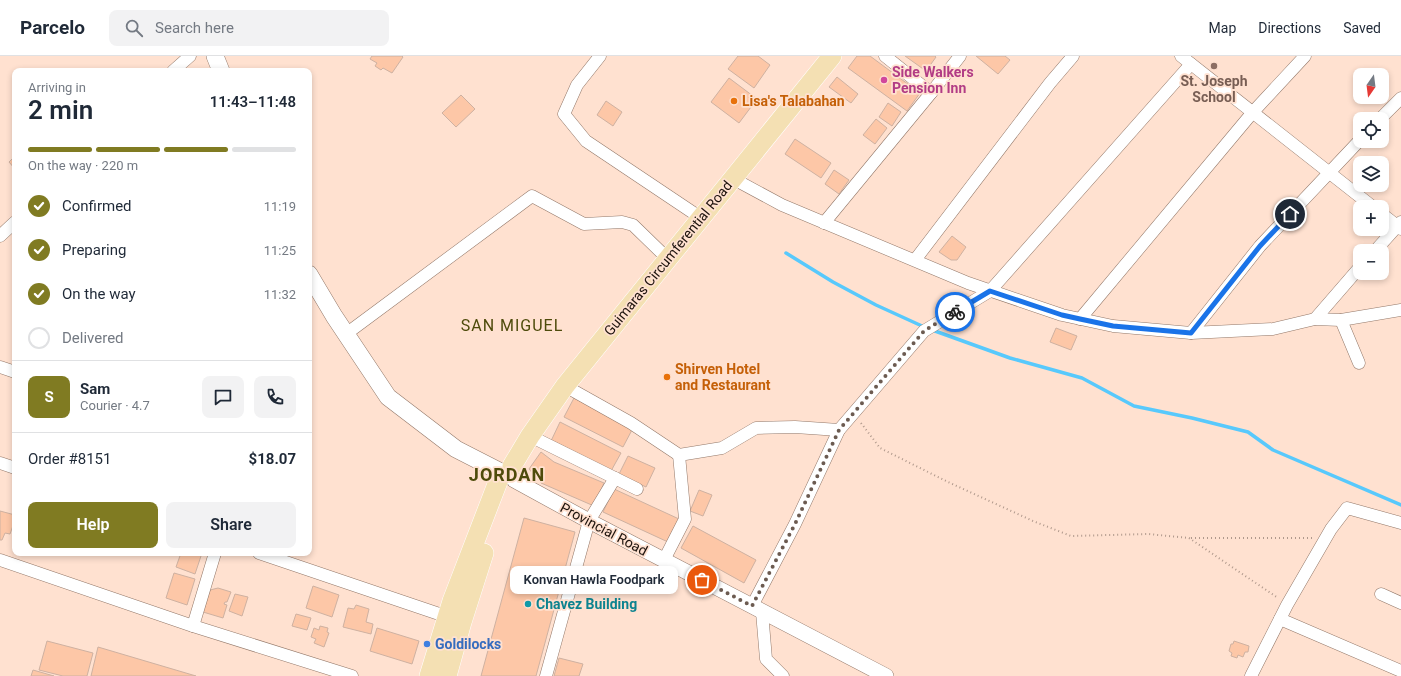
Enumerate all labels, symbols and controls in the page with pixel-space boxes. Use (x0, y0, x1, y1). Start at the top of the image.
search box (109, 10, 389, 46)
text: Parcelo (20, 16, 85, 39)
icon: search (123, 17, 145, 39)
text: Search here (155, 19, 234, 37)
text: Map (1209, 20, 1236, 36)
text: Directions (1258, 20, 1321, 36)
text: Saved (1343, 20, 1381, 36)
marker: St. Joseph School (1209, 61, 1219, 71)
place label: Side Walkers Pension Inn (892, 64, 974, 96)
north arrow (1353, 68, 1389, 104)
map controls (1353, 68, 1389, 280)
place label: St. Joseph School (1180, 73, 1248, 105)
marker: Side Walkers Pension Inn (879, 75, 889, 85)
text: Arriving in (28, 80, 86, 95)
text: 11:43–11:48 (210, 93, 296, 111)
place label: Lisa's Talabahan (742, 93, 845, 109)
text: 2 min (28, 95, 93, 125)
marker: Lisa's Talabahan (729, 96, 739, 106)
button: locate (1353, 112, 1389, 148)
button: layers (1353, 156, 1389, 192)
text: On the way · 220 m (28, 158, 138, 173)
street label: Guimaras Circumferential Road (601, 177, 735, 339)
icon: check (28, 195, 50, 217)
text: Confirmed (62, 197, 132, 215)
pin (1273, 197, 1307, 231)
text: 11:19 (264, 199, 296, 214)
button: + (1353, 200, 1389, 236)
icon: home (1279, 203, 1301, 225)
icon: check (28, 239, 50, 261)
text: Preparing (62, 241, 126, 259)
text: 11:25 (264, 243, 296, 258)
button: − (1353, 244, 1389, 280)
icon: check (28, 283, 50, 305)
text: On the way (62, 285, 136, 303)
text: 11:32 (264, 287, 296, 302)
courier (935, 292, 975, 332)
icon: bike (944, 301, 966, 323)
district label: SAN MIGUEL (461, 316, 563, 335)
text: Delivered (62, 329, 124, 347)
place label: Shirven Hotel and Restaurant (675, 361, 771, 393)
marker: Shirven Hotel and Restaurant (662, 372, 672, 382)
button: chat (202, 376, 244, 418)
button: phone (254, 376, 296, 418)
text: Sam (80, 380, 110, 398)
text: S (44, 388, 54, 406)
text: Courier · 4.7 (80, 398, 150, 413)
text: Order #8151 (28, 450, 111, 468)
text: $18.07 (249, 450, 296, 468)
district label: JORDAN (469, 464, 545, 485)
street label: Provincial Road (558, 499, 650, 559)
button: Help (28, 502, 158, 548)
button: Share (166, 502, 296, 548)
pin (685, 563, 719, 597)
callout: Konvan Hawla Foodpark (510, 566, 678, 594)
icon: bag (691, 569, 713, 591)
text: Konvan Hawla Foodpark (524, 572, 664, 587)
place label: Chavez Building (536, 596, 637, 612)
marker: Chavez Building (523, 599, 533, 609)
place label: Goldilocks (435, 636, 501, 652)
marker: Goldilocks (422, 639, 432, 649)

